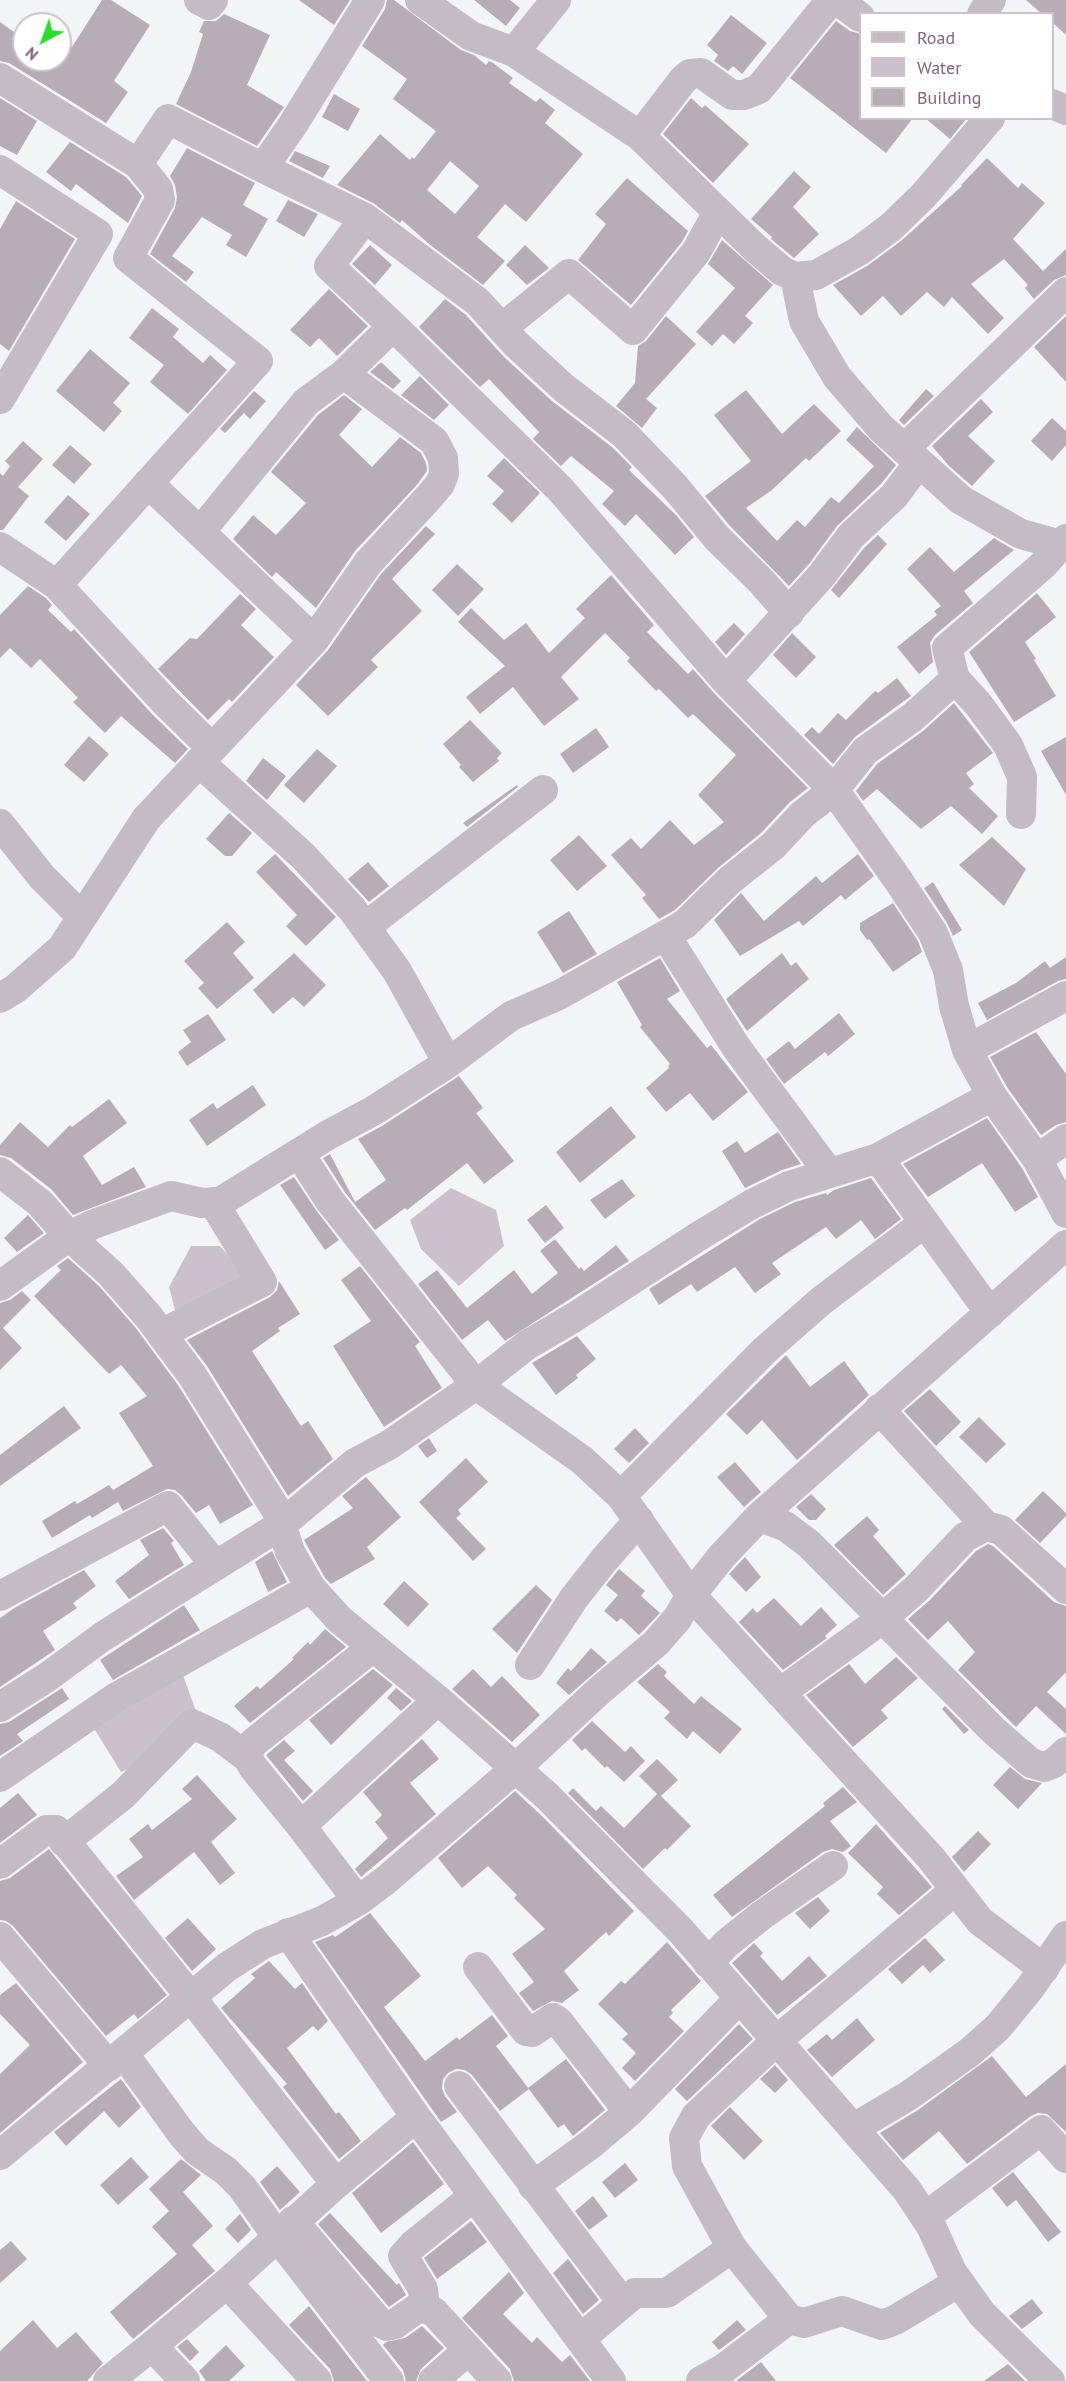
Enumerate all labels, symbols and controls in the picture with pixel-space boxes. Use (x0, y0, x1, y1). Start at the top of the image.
north arrow (12, 12, 72, 72)
legend (859, 12, 1054, 120)
text: Road (917, 26, 955, 49)
text: N (21, 43, 42, 65)
text: Water (917, 56, 961, 79)
text: Building (917, 86, 981, 109)

